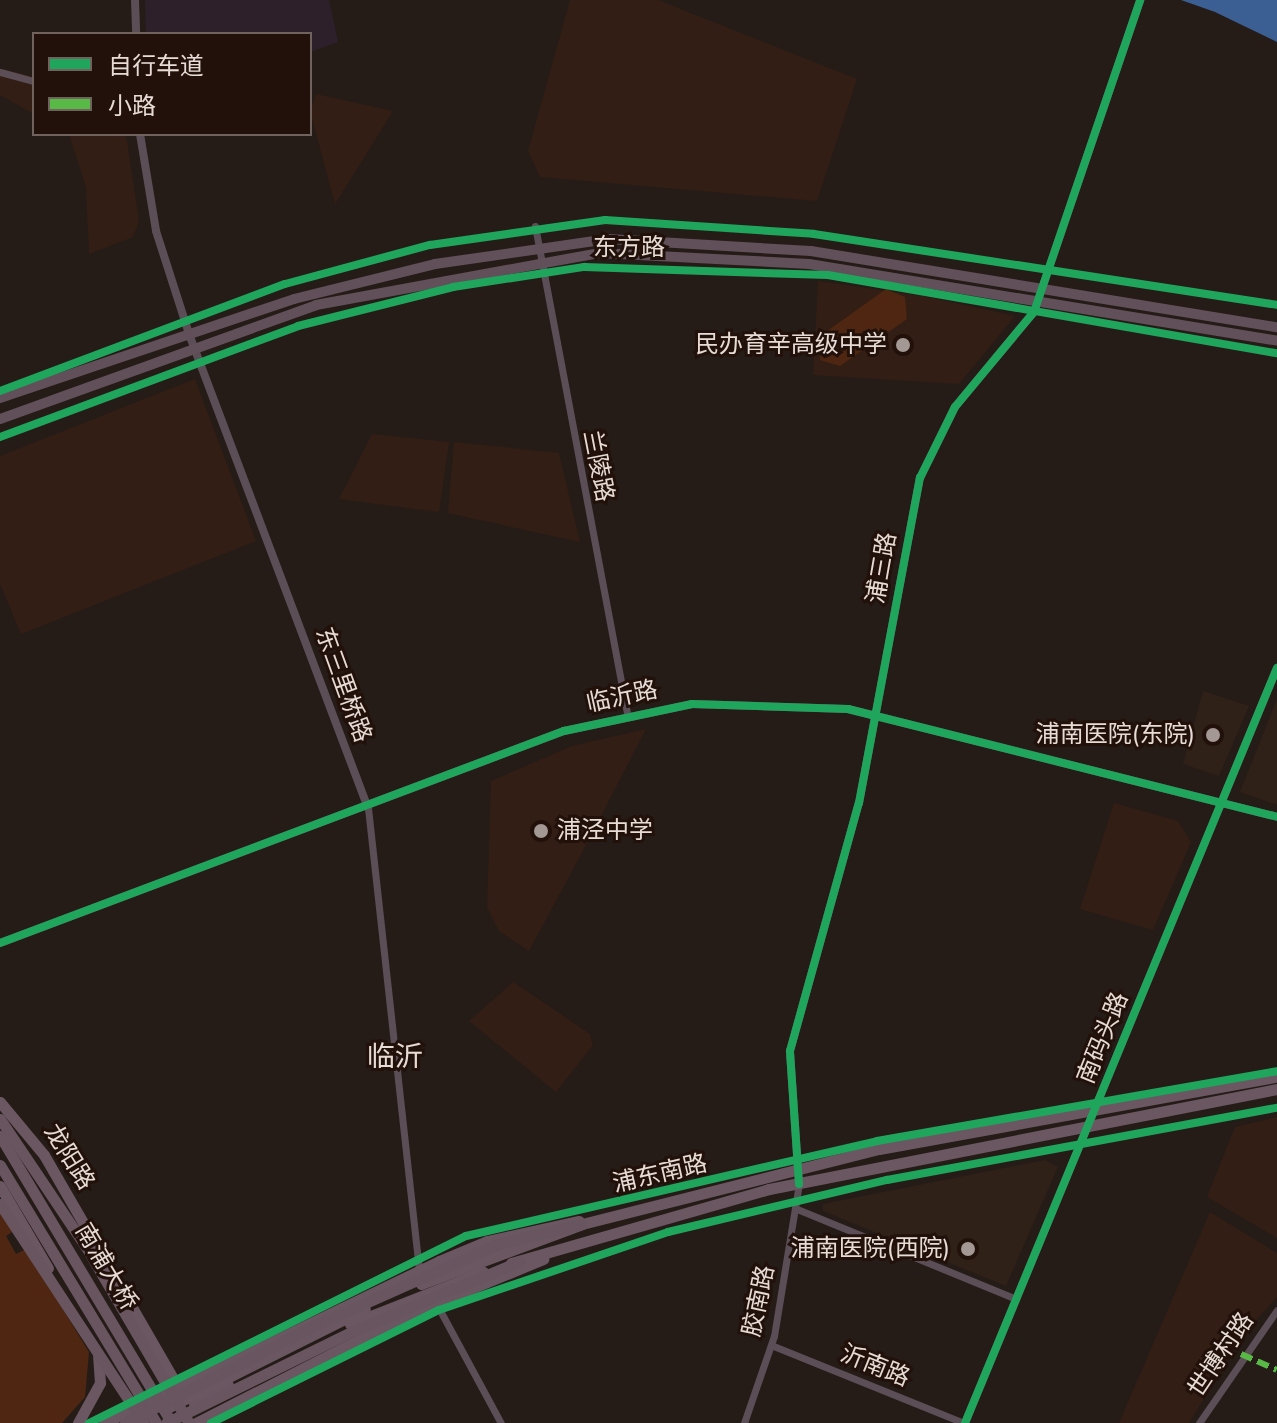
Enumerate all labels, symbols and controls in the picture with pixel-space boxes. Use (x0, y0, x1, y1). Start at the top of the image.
legend (32, 32, 312, 136)
text: 自行车道 (108, 50, 204, 82)
text: 小路 (108, 90, 156, 122)
street label: 东方路 (593, 234, 665, 262)
place label: 民办育辛高级中学 (695, 331, 887, 359)
marker: 民办育辛高级中学 (894, 336, 912, 354)
street label: 兰陵路 (577, 428, 619, 504)
street label: 浦三路 (862, 530, 902, 606)
street label: 东三里桥路 (309, 624, 377, 746)
street label: 临沂路 (584, 675, 660, 719)
place label: 浦南医院(东院) (1036, 721, 1195, 749)
marker: 浦南医院(东院) (1202, 724, 1224, 746)
place label: 浦泾中学 (557, 817, 653, 845)
marker: 浦泾中学 (532, 822, 550, 840)
street label: 南码头路 (1072, 988, 1134, 1088)
district label: 临沂 (367, 1040, 423, 1074)
street label: 龙阳路 (38, 1119, 100, 1195)
street label: 浦东南路 (610, 1149, 710, 1199)
street label: 南浦大桥 (69, 1218, 143, 1316)
place label: 浦南医院(西院) (791, 1235, 950, 1263)
marker: 浦南医院(西院) (957, 1238, 979, 1260)
street label: 胶南路 (737, 1263, 781, 1339)
street label: 世博村路 (1182, 1307, 1260, 1403)
street label: 沂南路 (836, 1339, 914, 1393)

